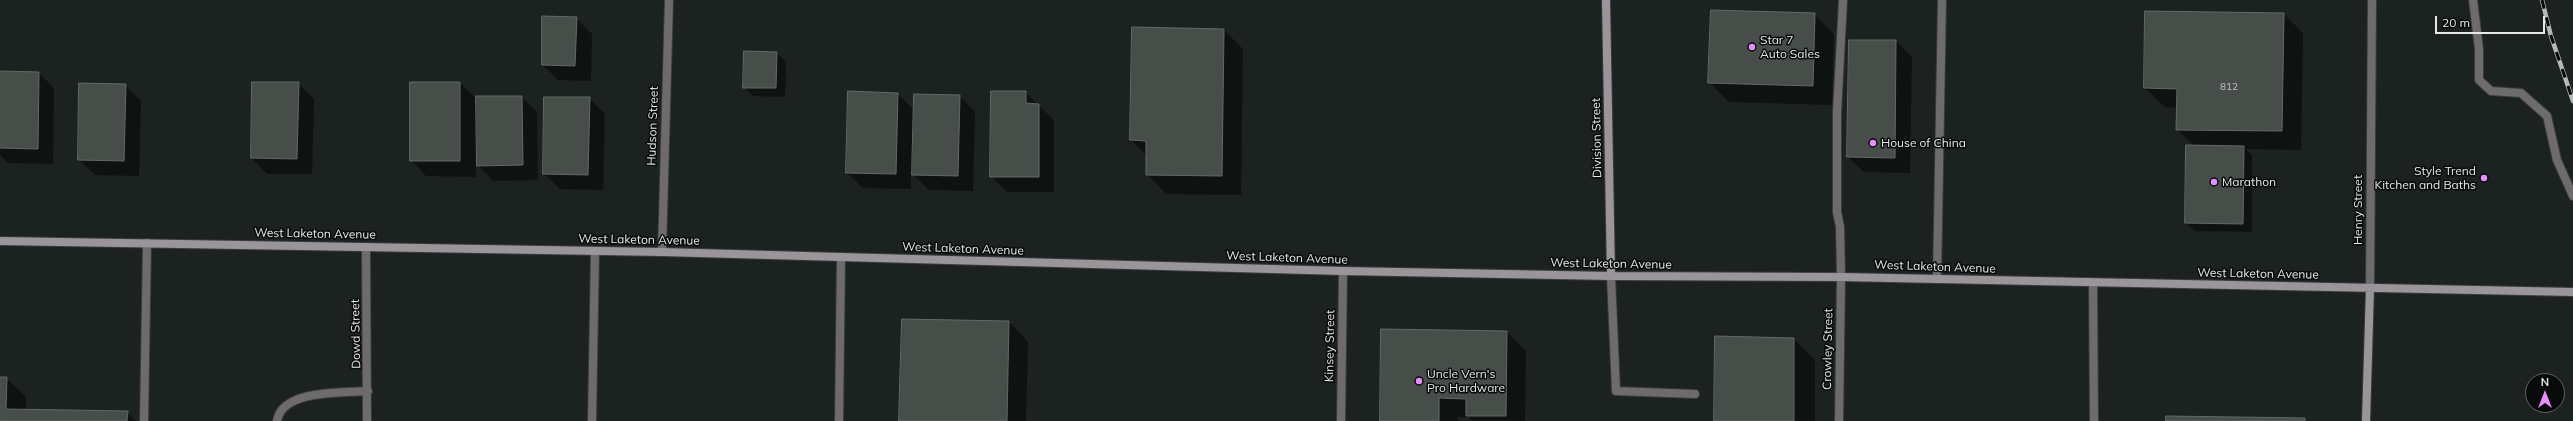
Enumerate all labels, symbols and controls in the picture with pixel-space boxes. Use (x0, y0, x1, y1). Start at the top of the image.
scale bar (2437, 8, 2547, 34)
text: 20 m (2442, 15, 2470, 30)
place label: Star 7 Auto Sales (1760, 33, 1820, 61)
marker: Star 7 Auto Sales (1747, 42, 1757, 52)
house number: 812 (2220, 81, 2238, 93)
street label: Hudson Street (644, 86, 662, 166)
street label: Division Street (1589, 98, 1605, 178)
place label: House of China (1881, 136, 1966, 150)
marker: House of China (1868, 138, 1878, 148)
place label: Style Trend Kitchen and Baths (2375, 164, 2476, 192)
marker: Style Trend Kitchen and Baths (2479, 173, 2489, 183)
place label: Marathon (2222, 175, 2276, 189)
street label: Henry Street (2351, 175, 2365, 245)
marker: Marathon (2209, 177, 2219, 187)
street label: West Laketon Avenue (254, 226, 376, 242)
street label: West Laketon Avenue (578, 232, 700, 248)
street label: West Laketon Avenue (902, 240, 1024, 258)
street label: West Laketon Avenue (1226, 249, 1348, 267)
street label: West Laketon Avenue (1550, 256, 1672, 272)
street label: West Laketon Avenue (1874, 258, 1996, 276)
street label: West Laketon Avenue (2197, 266, 2319, 282)
street label: Dowd Street (348, 299, 364, 369)
street label: Crowley Street (1820, 308, 1836, 390)
street label: Kinsey Street (1322, 310, 1338, 382)
place label: Uncle Vern's Pro Hardware (1427, 367, 1505, 395)
north arrow (2525, 373, 2565, 413)
text: N (2541, 375, 2549, 389)
marker: Uncle Vern's Pro Hardware (1414, 376, 1424, 386)

